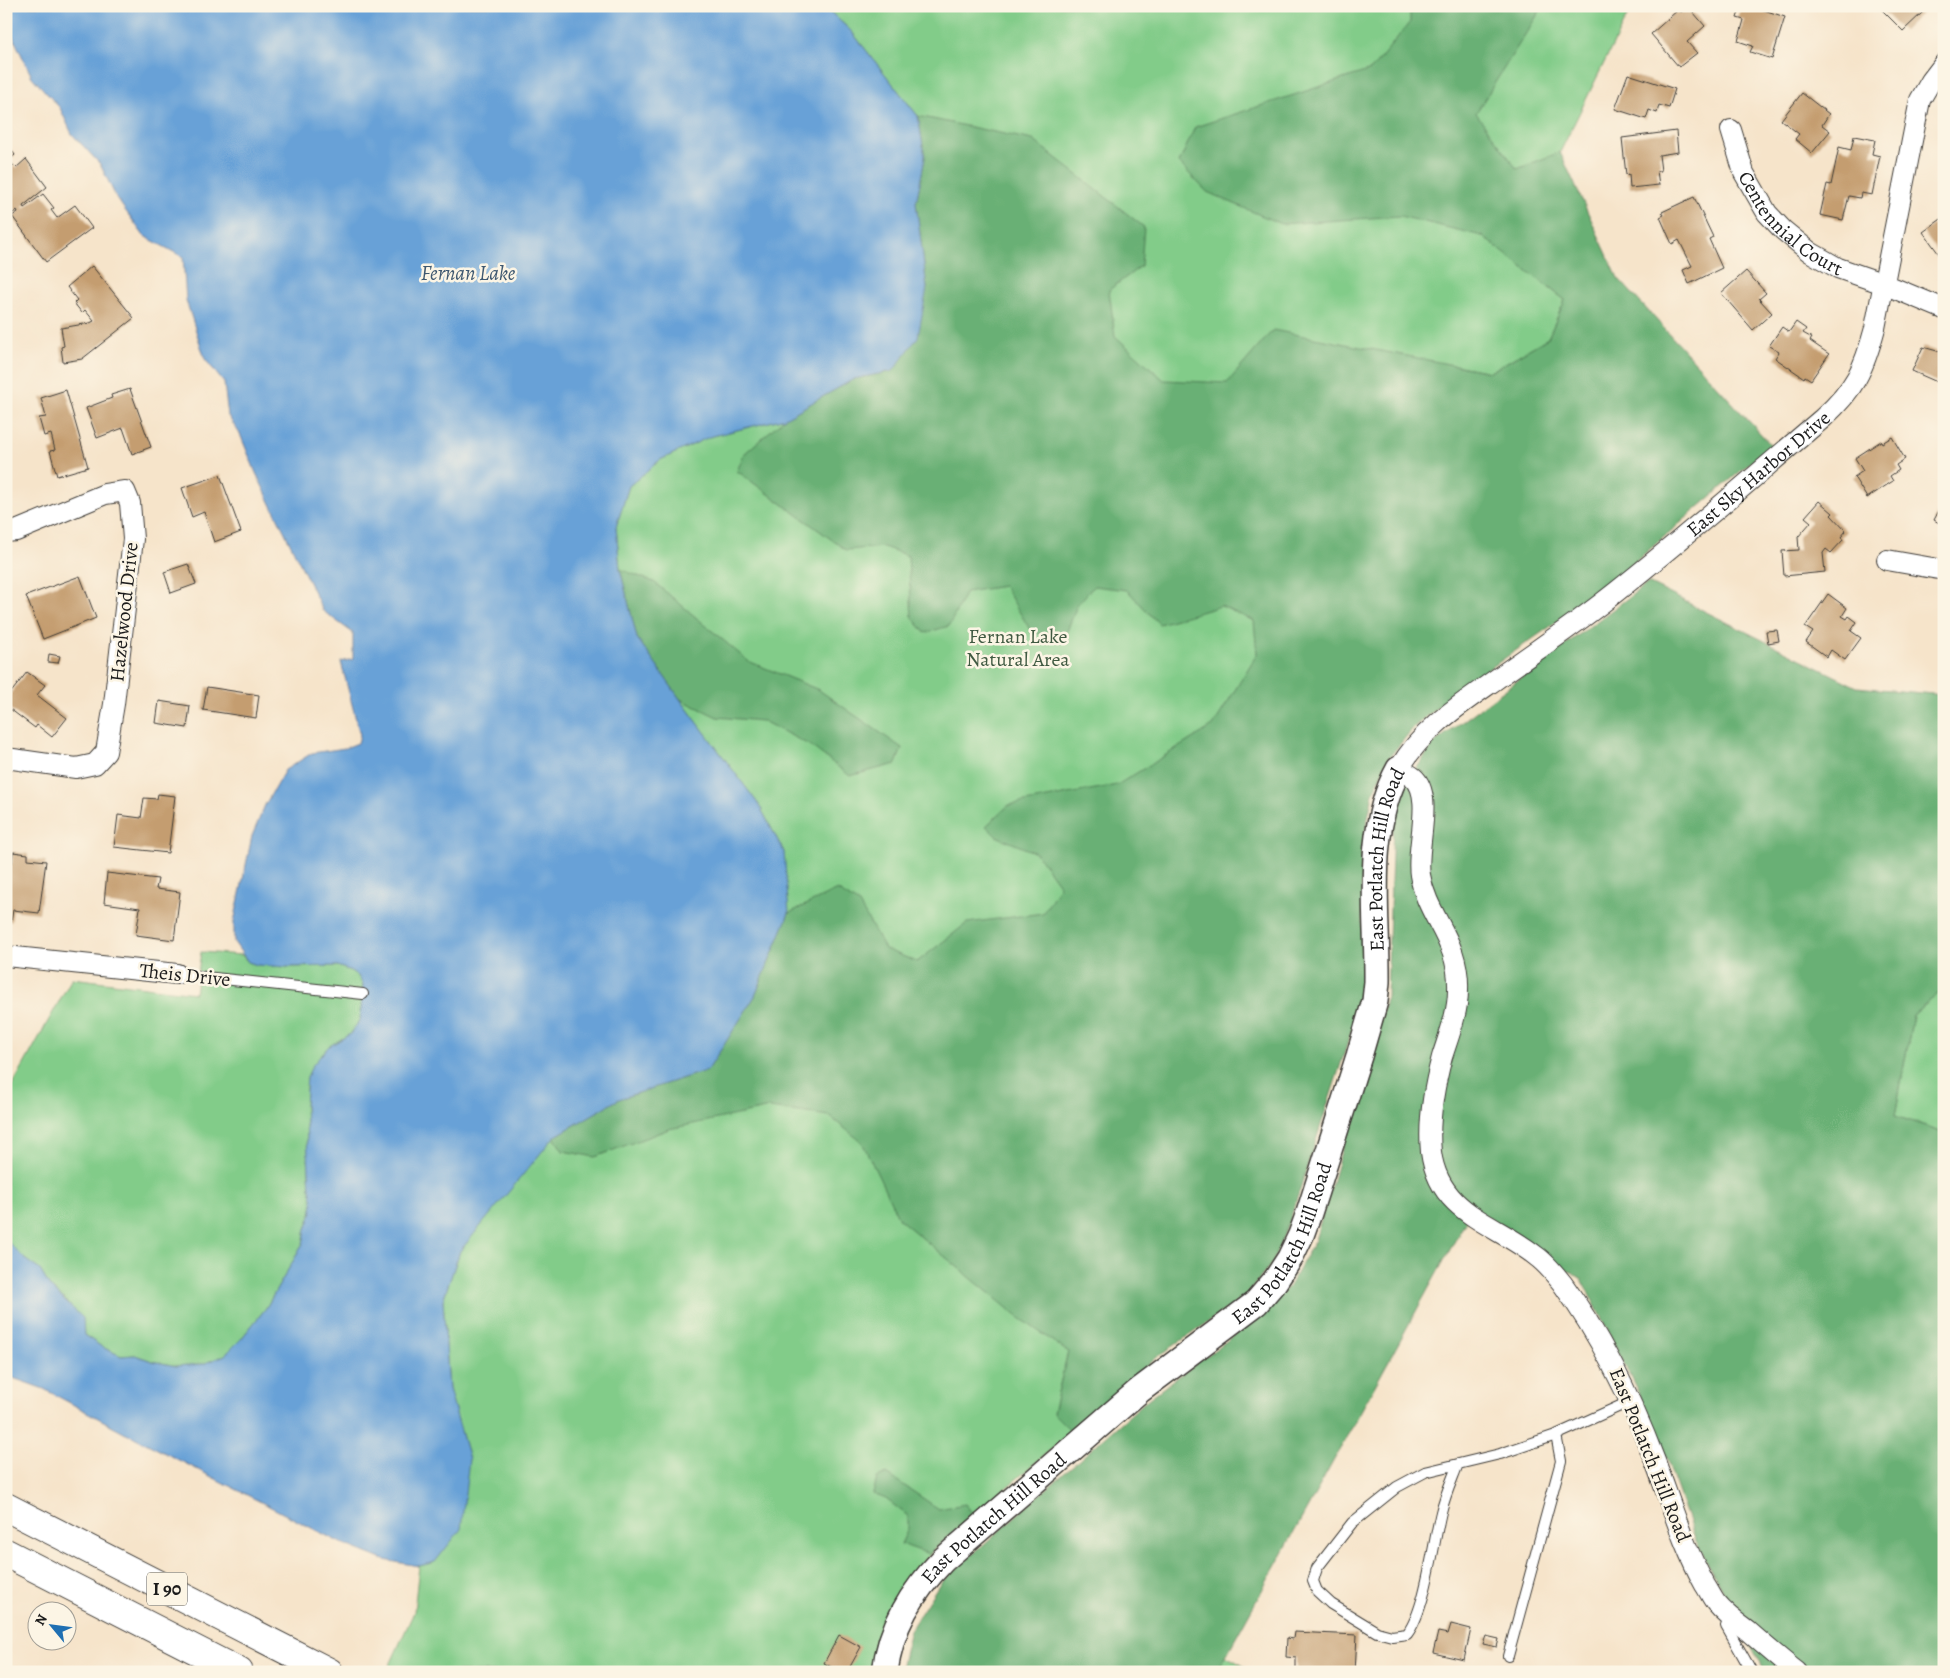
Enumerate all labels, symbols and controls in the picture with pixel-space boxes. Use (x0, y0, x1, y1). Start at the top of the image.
street label: Centennial Court (1732, 166, 1846, 282)
water label: Fernan Lake (421, 259, 516, 287)
street label: East Sky Harbor Drive (1681, 405, 1836, 543)
street label: Hazelwood Drive (103, 541, 145, 683)
park label: Fernan Lake Natural Area (966, 623, 1070, 673)
street label: East Potlatch Hill Road (1362, 763, 1411, 952)
street label: Theis Drive (138, 957, 232, 993)
street label: East Potlatch Hill Road (1226, 1158, 1338, 1330)
street label: East Potlatch Hill Road (1603, 1364, 1697, 1546)
street label: East Potlatch Hill Road (914, 1446, 1072, 1589)
road number: I 90 (147, 1572, 187, 1606)
north arrow (28, 1600, 78, 1650)
text: N (30, 1611, 52, 1629)

